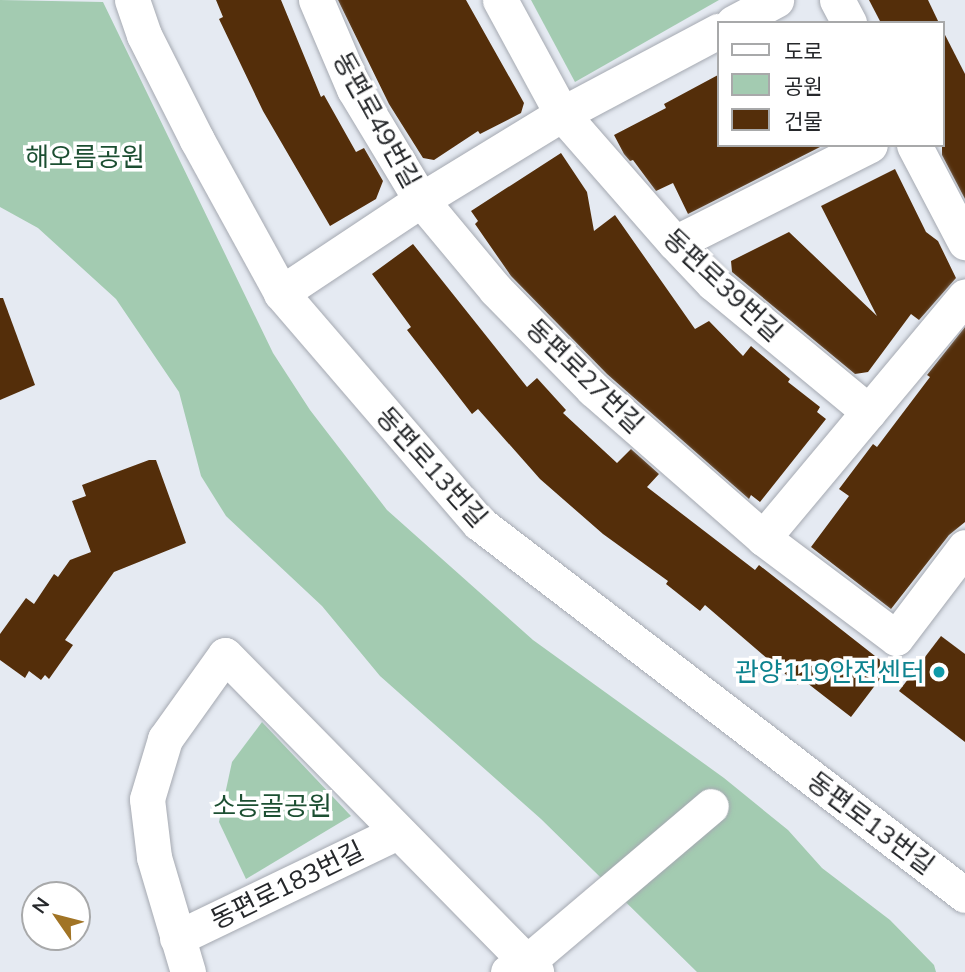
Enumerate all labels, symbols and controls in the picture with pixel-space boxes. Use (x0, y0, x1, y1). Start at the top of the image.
legend (716, 21, 944, 147)
text: 도로 (784, 38, 823, 64)
street label: 동편로49번길 (327, 46, 427, 194)
text: 공원 (784, 73, 823, 99)
text: 건물 (784, 108, 823, 134)
park label: 해오름공원 (25, 141, 145, 173)
street label: 동편로39번길 (657, 222, 789, 348)
street label: 동편로27번길 (520, 312, 650, 440)
street label: 동편로13번길 (370, 401, 494, 533)
place label: 관양119안전센터 (735, 656, 925, 688)
marker: 관양119안전센터 (931, 664, 947, 680)
street label: 동편로13번길 (801, 765, 941, 881)
park label: 소능골공원 (212, 790, 332, 822)
street label: 동편로183번길 (205, 835, 369, 935)
north arrow (21, 881, 91, 951)
text: N (26, 892, 54, 918)

